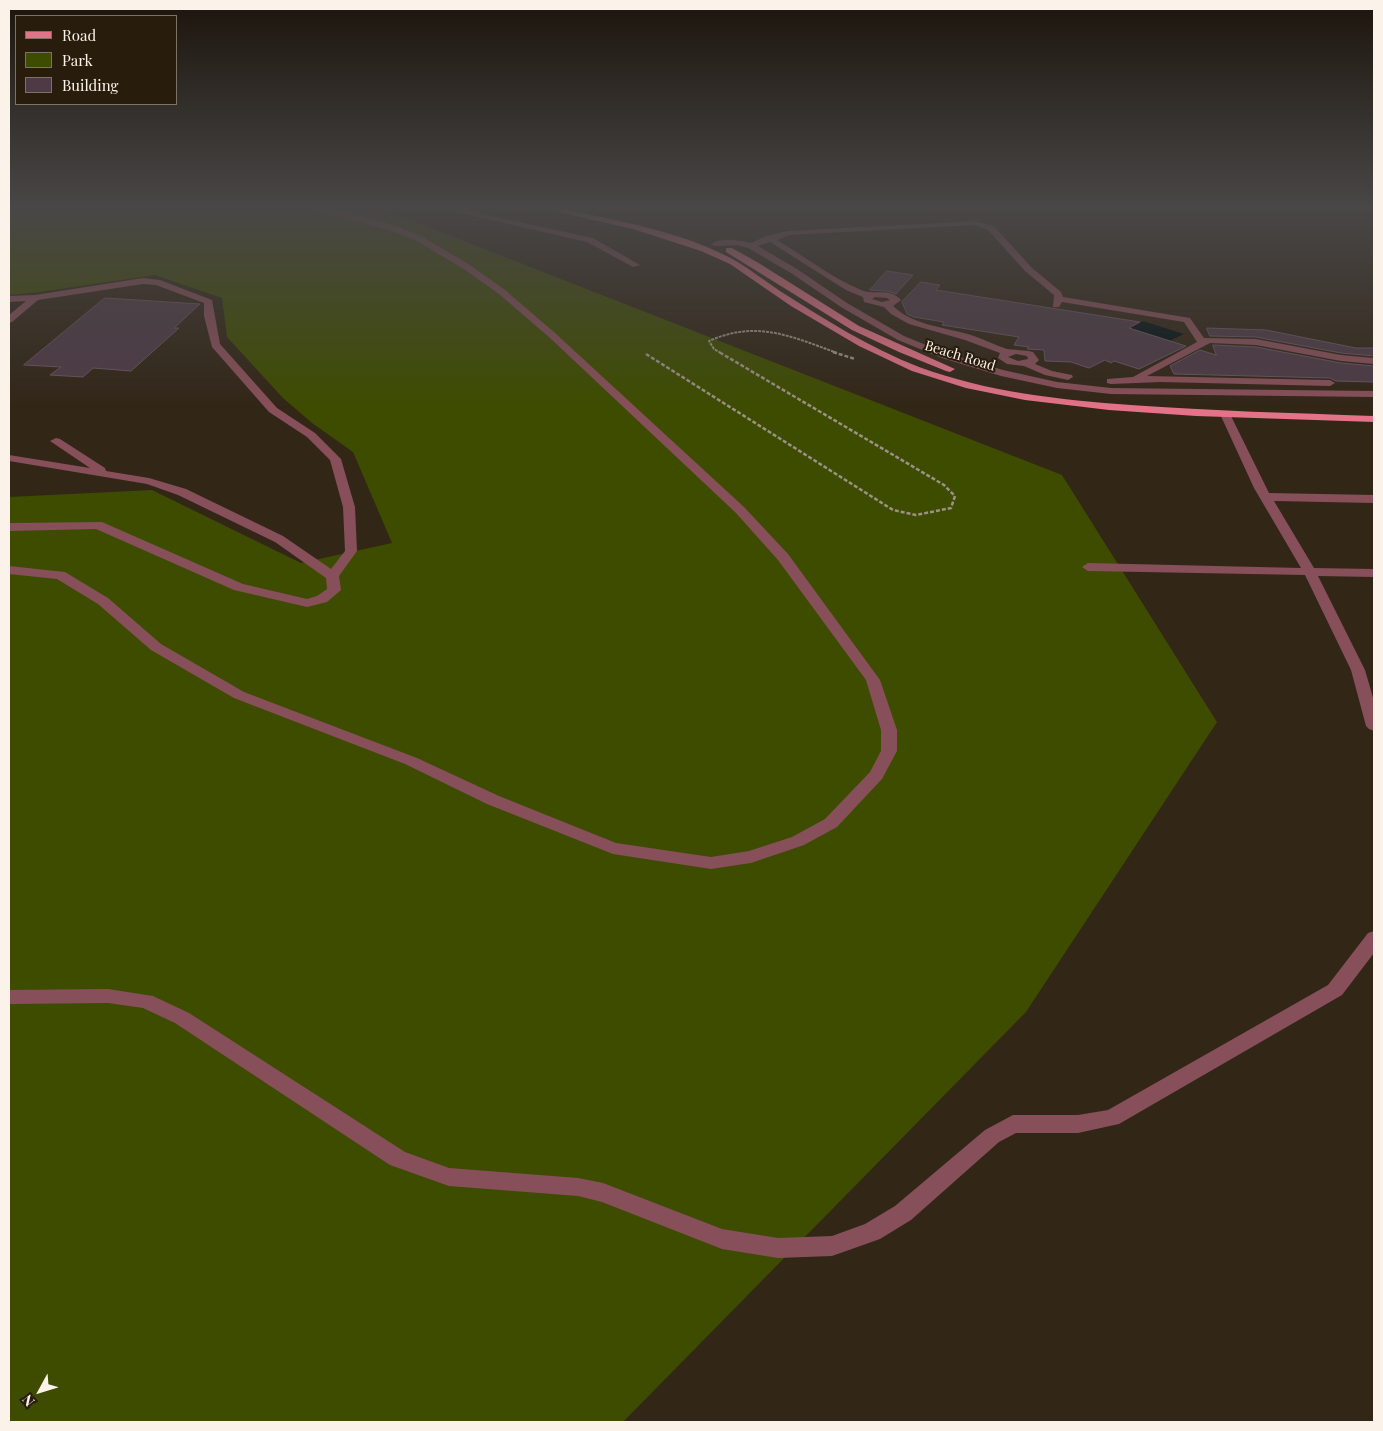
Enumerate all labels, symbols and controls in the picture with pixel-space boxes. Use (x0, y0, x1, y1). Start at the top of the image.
legend (15, 15, 178, 105)
text: Road (62, 25, 96, 45)
text: Park (62, 50, 93, 70)
text: Building (62, 75, 118, 95)
street label: Beach Road (923, 337, 997, 375)
north arrow (15, 1366, 65, 1416)
text: N (17, 1391, 39, 1411)

